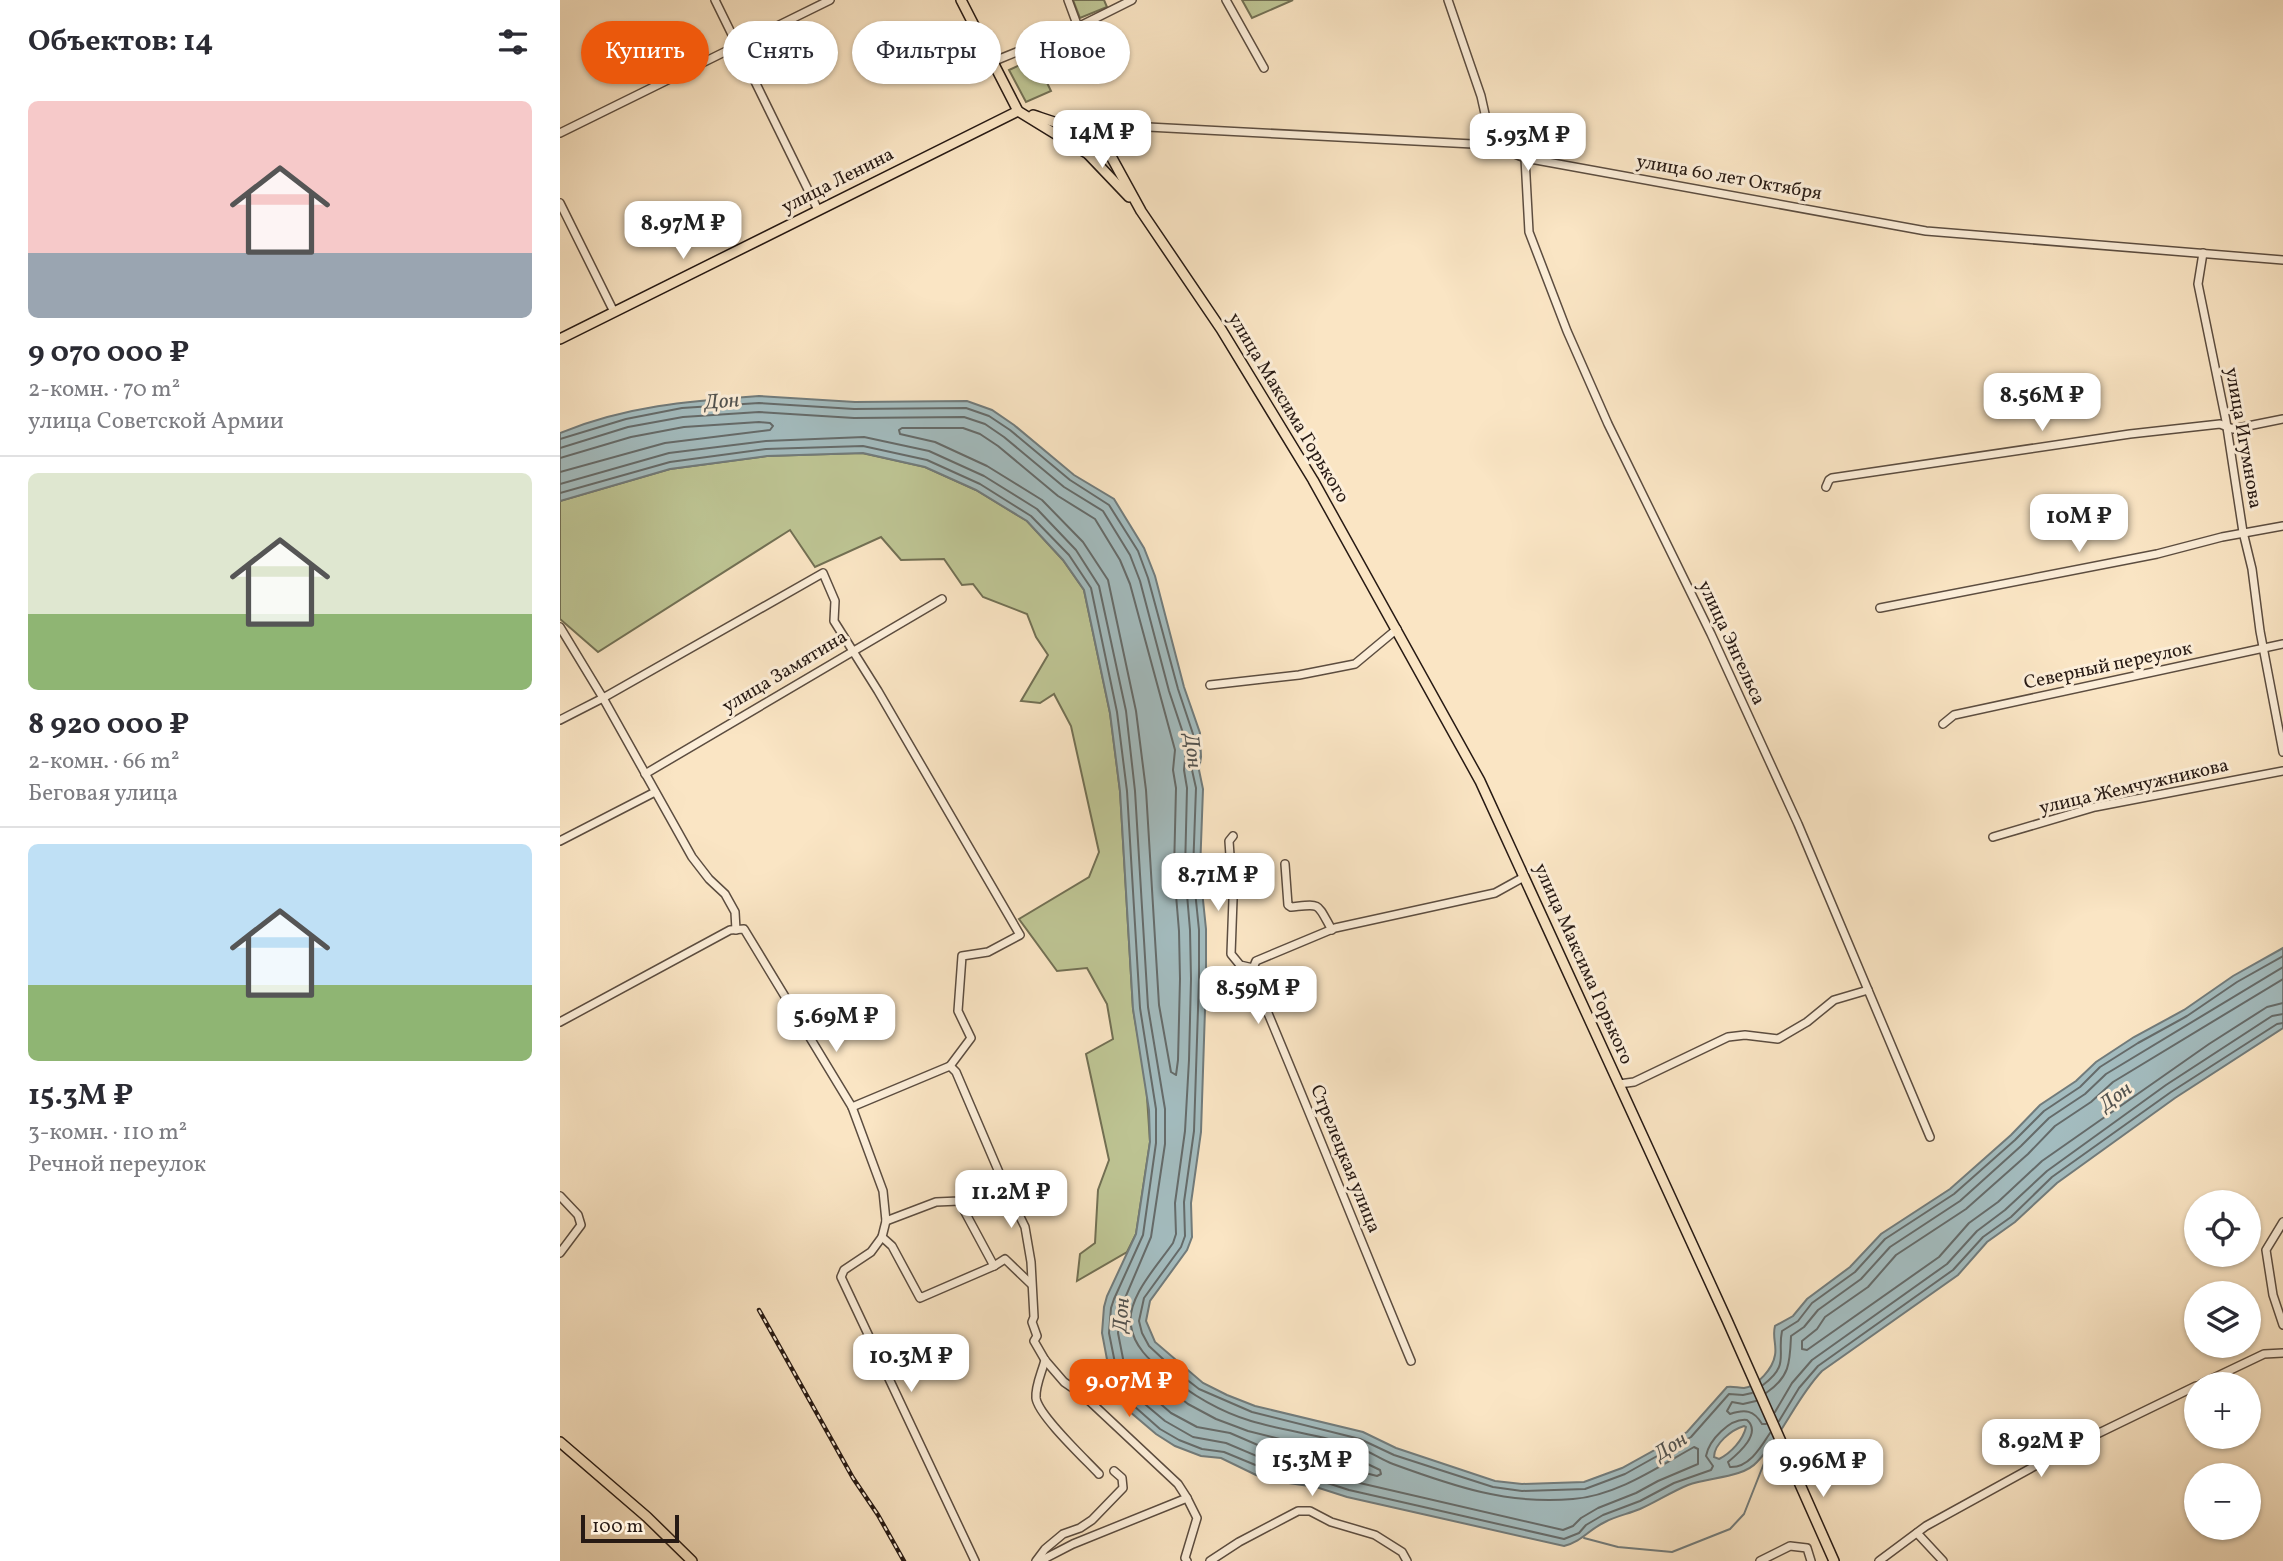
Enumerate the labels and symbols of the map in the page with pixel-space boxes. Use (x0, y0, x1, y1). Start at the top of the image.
pin: 14M ₽ (1053, 110, 1151, 170)
pin: 5.93M ₽ (1463, 114, 1593, 173)
street label: улица Ленина (777, 142, 899, 220)
street label: улица 60 лет Октября (1634, 149, 1824, 207)
pin: 8.97M ₽ (618, 202, 748, 261)
street label: улица Максима Горького (1221, 308, 1355, 508)
street label: улица Игумнова (2218, 365, 2268, 511)
pin: 8.56M ₽ (1977, 374, 2107, 433)
water label: Дон (702, 386, 740, 418)
pin: 10M ₽ (2030, 494, 2128, 554)
street label: улица Энгельса (1691, 577, 1771, 709)
street label: улица Замятина (717, 624, 853, 720)
street label: Северный переулок (2021, 635, 2195, 697)
water label: Дон (1175, 730, 1209, 770)
street label: улица Жемчужникова (2037, 753, 2231, 821)
pin: 8.71M ₽ (1153, 853, 1283, 913)
street label: улица Максима Горького (1527, 859, 1639, 1069)
pin: 8.59M ₽ (1193, 967, 1323, 1026)
pin: 5.69M ₽ (771, 995, 901, 1054)
water label: Дон (2092, 1075, 2139, 1120)
street label: Стрелецкая улица (1303, 1081, 1387, 1237)
pin: 11.2M ₽ (946, 1170, 1076, 1230)
water label: Дон (1106, 1297, 1138, 1335)
pin: 10.3M ₽ (846, 1334, 976, 1394)
pin: 9.07M ₽ (1064, 1360, 1194, 1419)
pin: 8.92M ₽ (1976, 1420, 2106, 1479)
water label: Дон (1647, 1425, 1693, 1470)
pin: 15.3M ₽ (1247, 1438, 1377, 1498)
pin: 9.96M ₽ (1758, 1440, 1888, 1499)
scale bar (581, 1512, 679, 1544)

